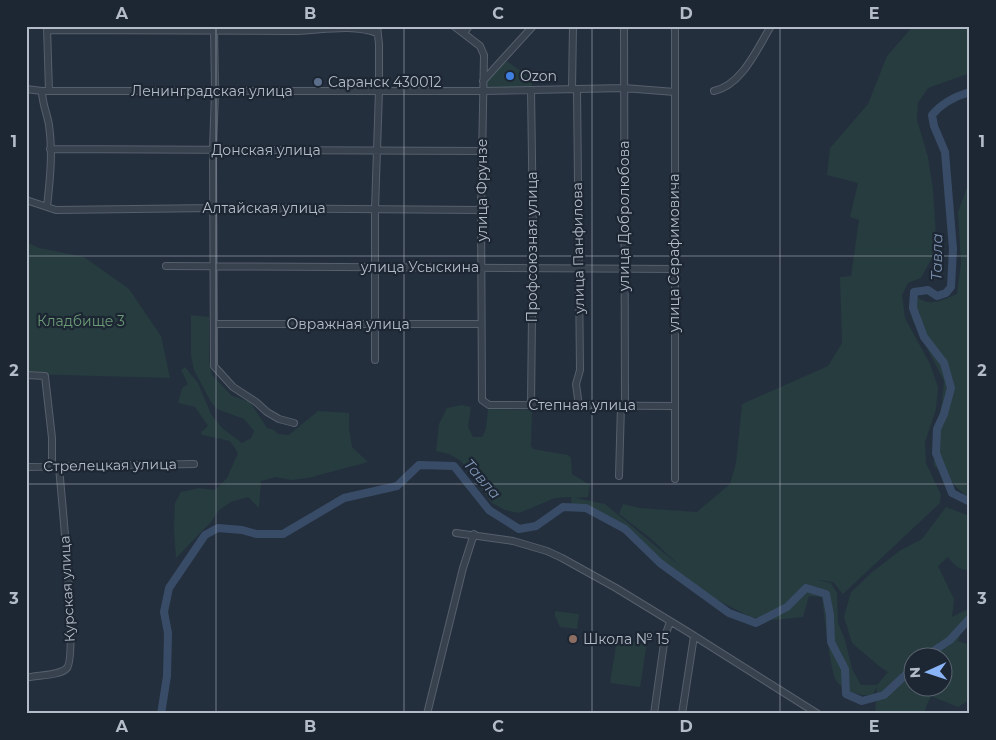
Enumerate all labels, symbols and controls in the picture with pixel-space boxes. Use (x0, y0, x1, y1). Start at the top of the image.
text: A (115, 4, 129, 23)
text: B (304, 4, 316, 23)
text: C (492, 4, 504, 23)
text: D (679, 4, 693, 23)
text: E (869, 4, 879, 23)
place label: Ozon (520, 67, 557, 85)
marker: Ozon (504, 70, 516, 82)
place label: Саранск 430012 (328, 73, 441, 91)
marker: Саранск 430012 (312, 76, 324, 88)
street label: Ленинградская улица (131, 82, 293, 100)
text: 1 (11, 132, 17, 151)
text: 1 (979, 132, 985, 151)
street label: улица Фрунзе (473, 139, 491, 243)
street label: Донская улица (211, 141, 321, 159)
street label: улица Добролюбова (615, 141, 633, 292)
street label: Профсоюзная улица (523, 172, 541, 322)
street label: улица Серафимовича (665, 174, 683, 333)
street label: улица Панфилова (568, 182, 588, 315)
street label: Алтайская улица (202, 199, 326, 217)
water label: Тавла (927, 233, 946, 281)
street label: улица Усыскина (360, 258, 479, 276)
park label: Кладбище 3 (37, 312, 125, 330)
street label: Овражная улица (286, 315, 410, 333)
text: 2 (9, 361, 19, 380)
text: 2 (977, 361, 987, 380)
street label: Степная улица (528, 396, 636, 414)
street label: Стрелецкая улица (43, 455, 177, 475)
water label: Тавла (460, 455, 505, 503)
street label: Курская улица (55, 535, 79, 643)
text: 3 (8, 589, 19, 608)
text: 3 (976, 589, 987, 608)
place label: Школа № 15 (583, 630, 669, 648)
marker: Школа № 15 (567, 633, 579, 645)
north arrow (904, 648, 954, 698)
text: N (906, 667, 924, 679)
text: A (115, 717, 129, 736)
text: B (304, 717, 316, 736)
text: C (492, 717, 504, 736)
text: D (679, 717, 693, 736)
text: E (869, 717, 879, 736)

